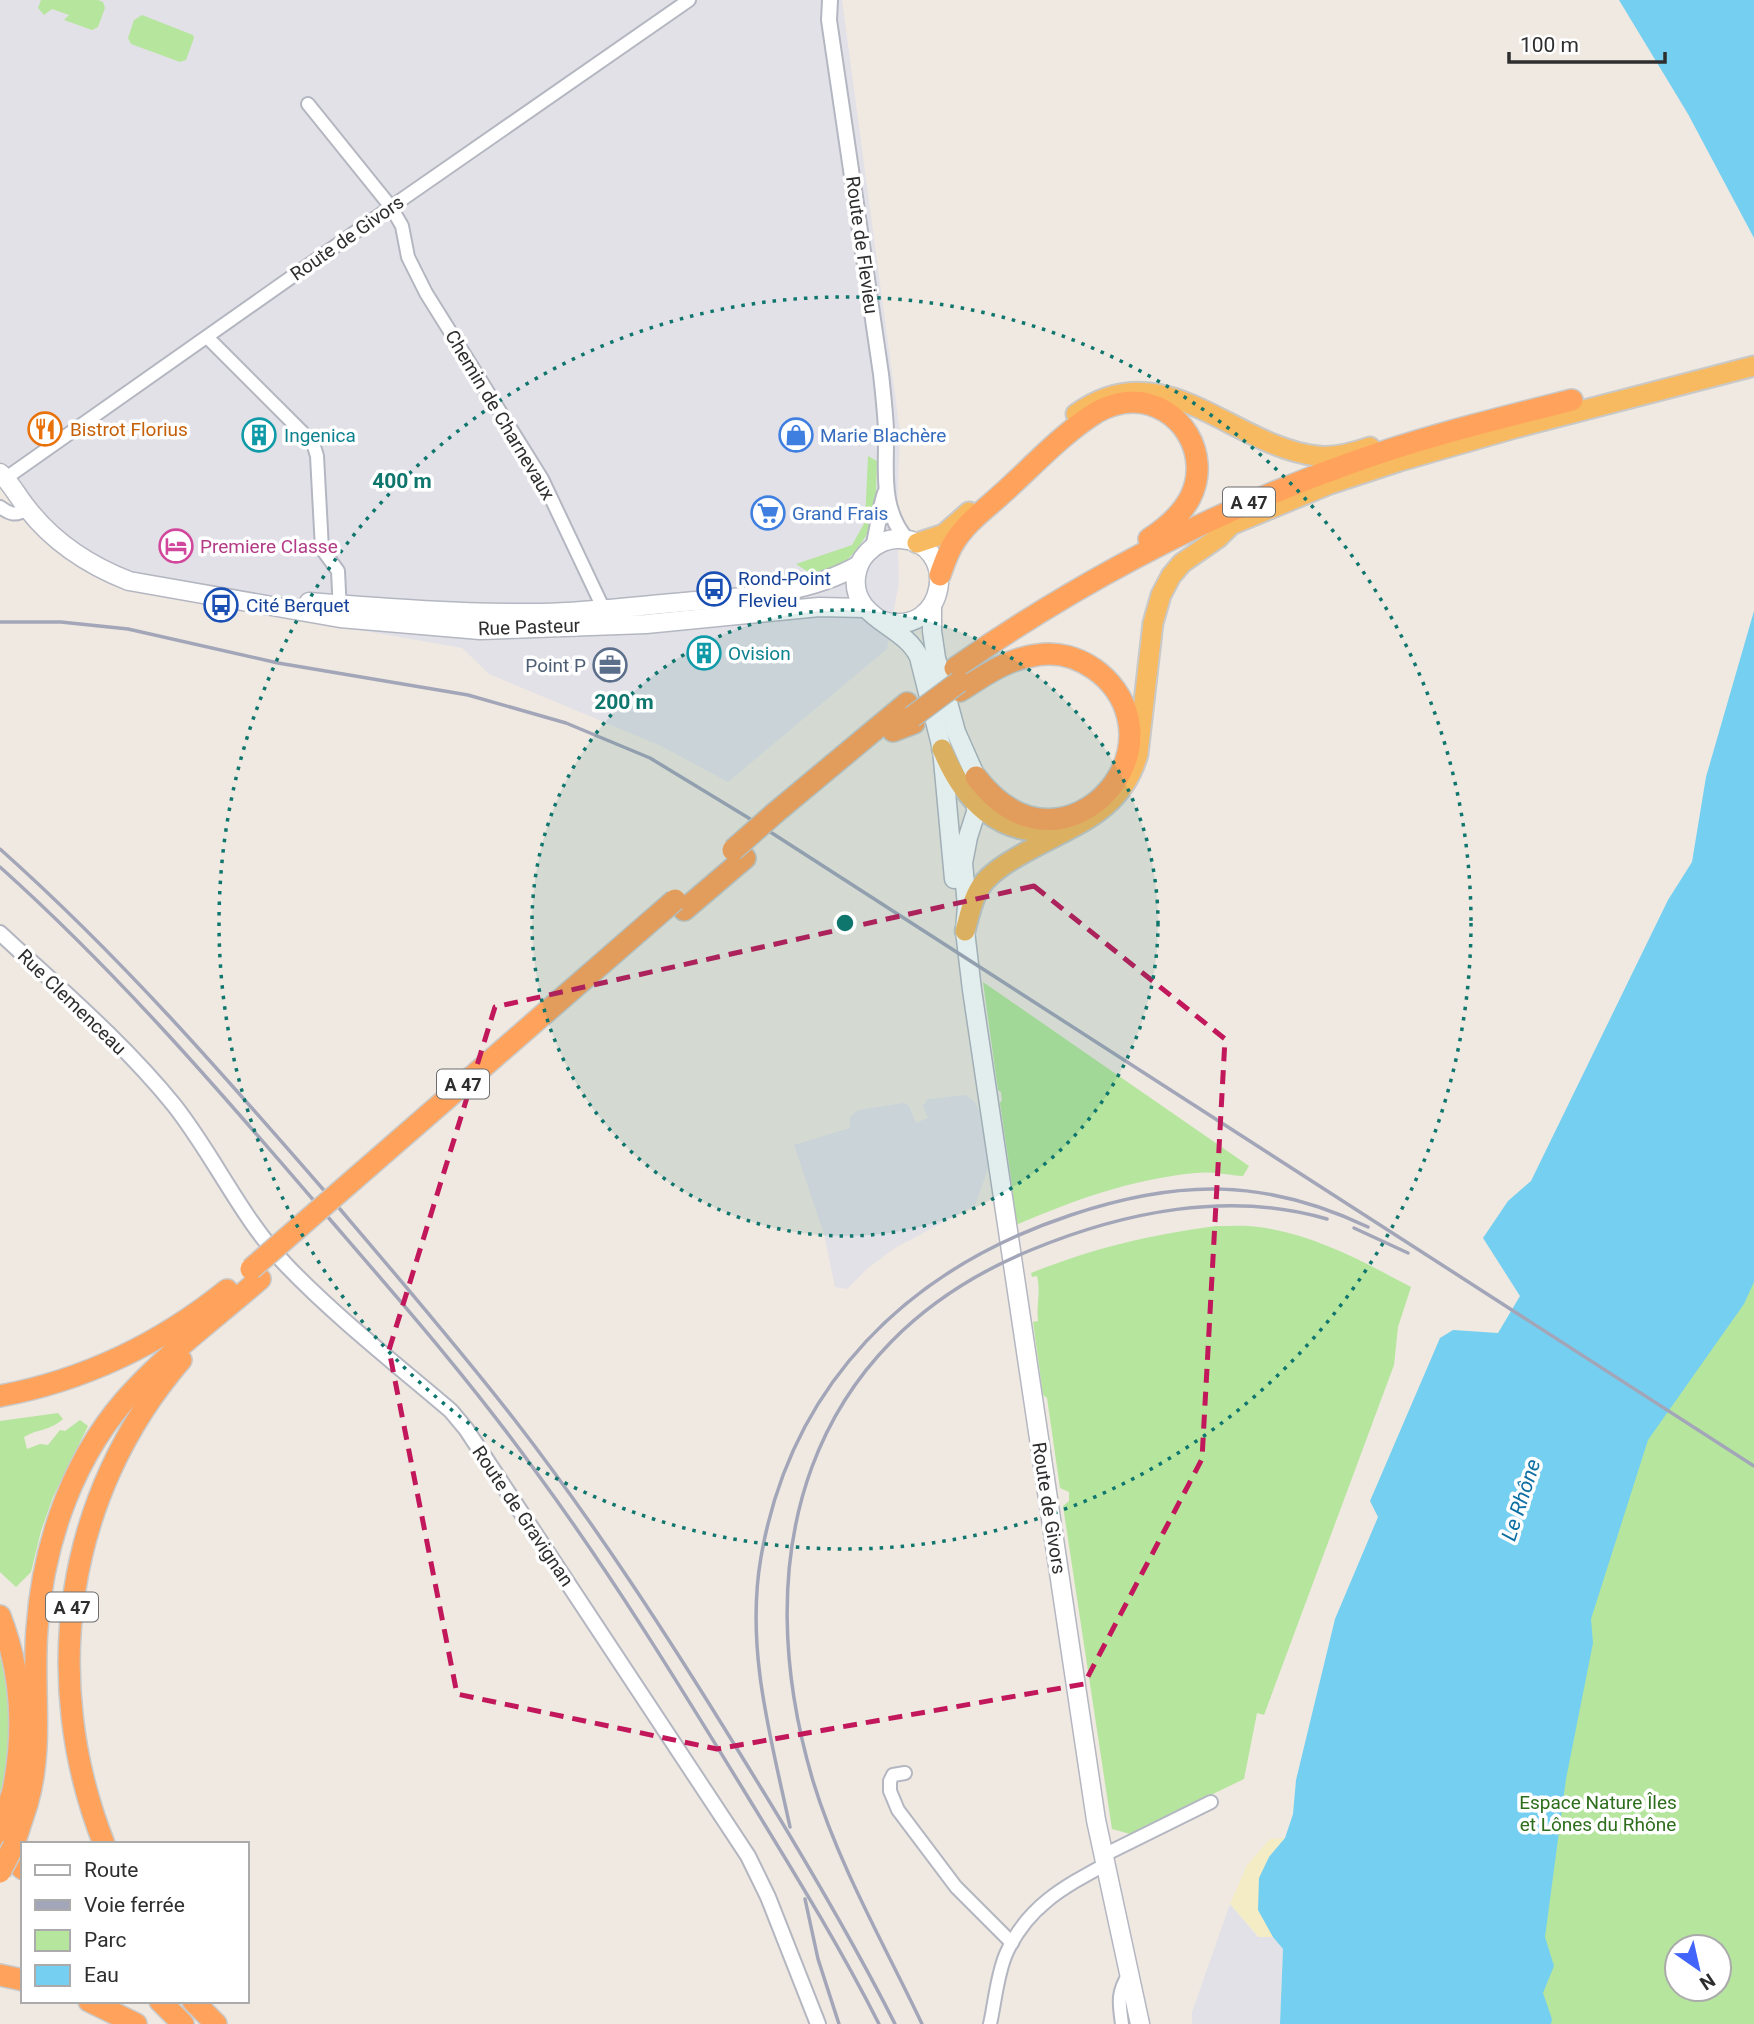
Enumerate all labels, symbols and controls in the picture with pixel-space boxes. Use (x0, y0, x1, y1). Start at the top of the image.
scale bar (1509, 21, 1665, 65)
text: 100 m (1520, 33, 1579, 57)
street label: Route de Flevieu (841, 175, 883, 315)
street label: Route de Givors (286, 190, 408, 286)
street label: Chemin de Charnevaux (440, 326, 560, 505)
restaurant icon: Bistrot Florius (26, 410, 64, 448)
building icon: Ingenica (240, 416, 278, 454)
shop icon: Marie Blachère (777, 416, 815, 454)
place label: Bistrot Florius (70, 418, 188, 441)
place label: Ingenica (284, 424, 356, 447)
place label: Marie Blachère (820, 424, 946, 447)
text: 400 m (372, 469, 432, 493)
road number: A 47 (1223, 488, 1275, 516)
supermarket icon: Grand Frais (749, 494, 787, 532)
place label: Grand Frais (792, 502, 888, 525)
hotel icon: Premiere Classe (157, 527, 195, 565)
place label: Premiere Classe (200, 535, 338, 558)
place label: Rond-Point Flevieu (738, 567, 831, 612)
bus stop icon: Rond-Point Flevieu (695, 570, 733, 608)
bus stop icon: Cité Berquet (202, 586, 240, 624)
place label: Cité Berquet (246, 594, 350, 617)
street label: Rue Pasteur (478, 614, 581, 640)
building icon: Ovision (685, 634, 723, 672)
place label: Ovision (728, 642, 791, 665)
office icon: Point P (591, 646, 629, 684)
place label: Point P (525, 654, 586, 677)
text: 200 m (594, 690, 654, 714)
centre of rings (833, 911, 857, 935)
street label: Rue Clemenceau (13, 944, 131, 1060)
road number: A 47 (437, 1070, 489, 1098)
street label: Route de Givors (1027, 1440, 1071, 1576)
street label: Route de Gravignan (467, 1441, 579, 1591)
water label: Le Rhône (1497, 1456, 1546, 1544)
road number: A 47 (46, 1592, 98, 1622)
park label: Espace Nature Îles et Lônes du Rhône (1519, 1791, 1677, 1836)
legend (21, 1842, 248, 2003)
text: Route (84, 1858, 139, 1882)
text: Voie ferrée (84, 1893, 185, 1917)
text: Parc (84, 1928, 126, 1952)
north arrow (1663, 1933, 1733, 2003)
text: Eau (84, 1963, 119, 1987)
text: N (1695, 1968, 1719, 1995)

